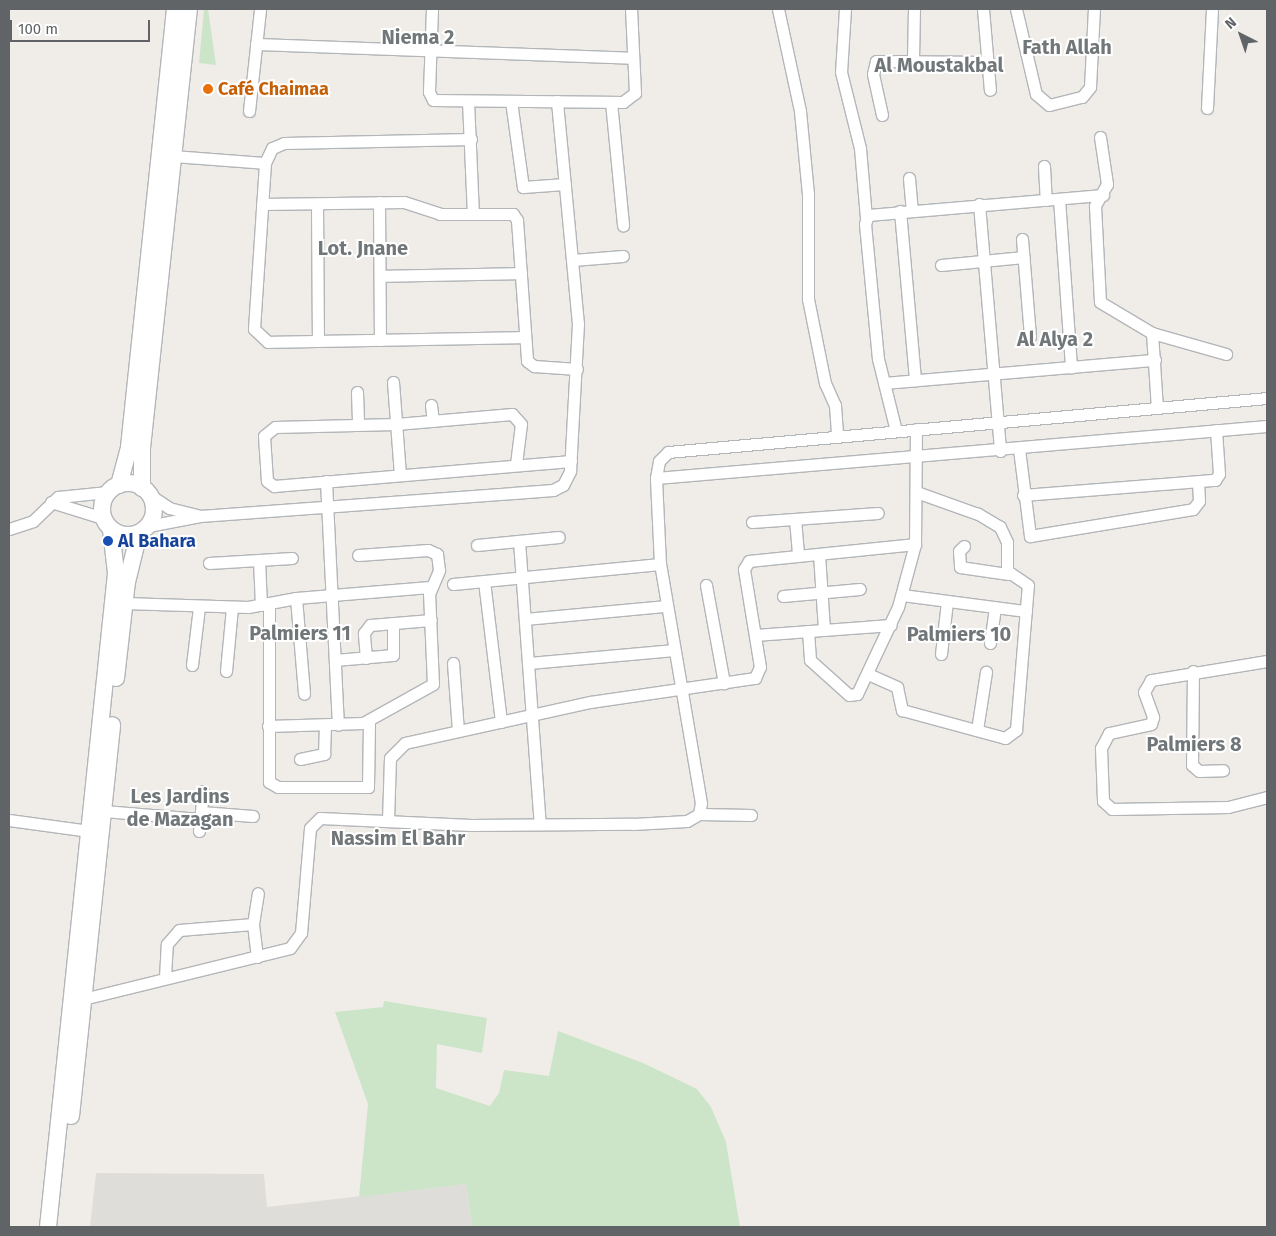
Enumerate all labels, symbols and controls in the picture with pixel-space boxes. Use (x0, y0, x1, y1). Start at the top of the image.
scale bar (12, 10, 152, 42)
north arrow (1216, 10, 1266, 60)
text: N (1222, 14, 1240, 33)
text: 100 m (18, 20, 58, 38)
district label: Niema 2 (382, 25, 454, 49)
district label: Fath Allah (1022, 35, 1112, 59)
district label: Al Moustakbal (875, 53, 1003, 77)
place label: Café Chaimaa (218, 78, 329, 100)
marker: Café Chaimaa (202, 83, 214, 95)
district label: Lot. Jnane (318, 236, 408, 260)
district label: Al Alya 2 (1017, 327, 1093, 351)
place label: Al Bahara (118, 530, 196, 552)
marker: Al Bahara (102, 535, 114, 547)
district label: Palmiers 11 (249, 621, 351, 645)
district label: Palmiers 10 (907, 622, 1011, 646)
district label: Palmiers 8 (1146, 732, 1242, 756)
district label: Les Jardins de Mazagan (126, 784, 234, 831)
district label: Nassim El Bahr (331, 826, 465, 850)

